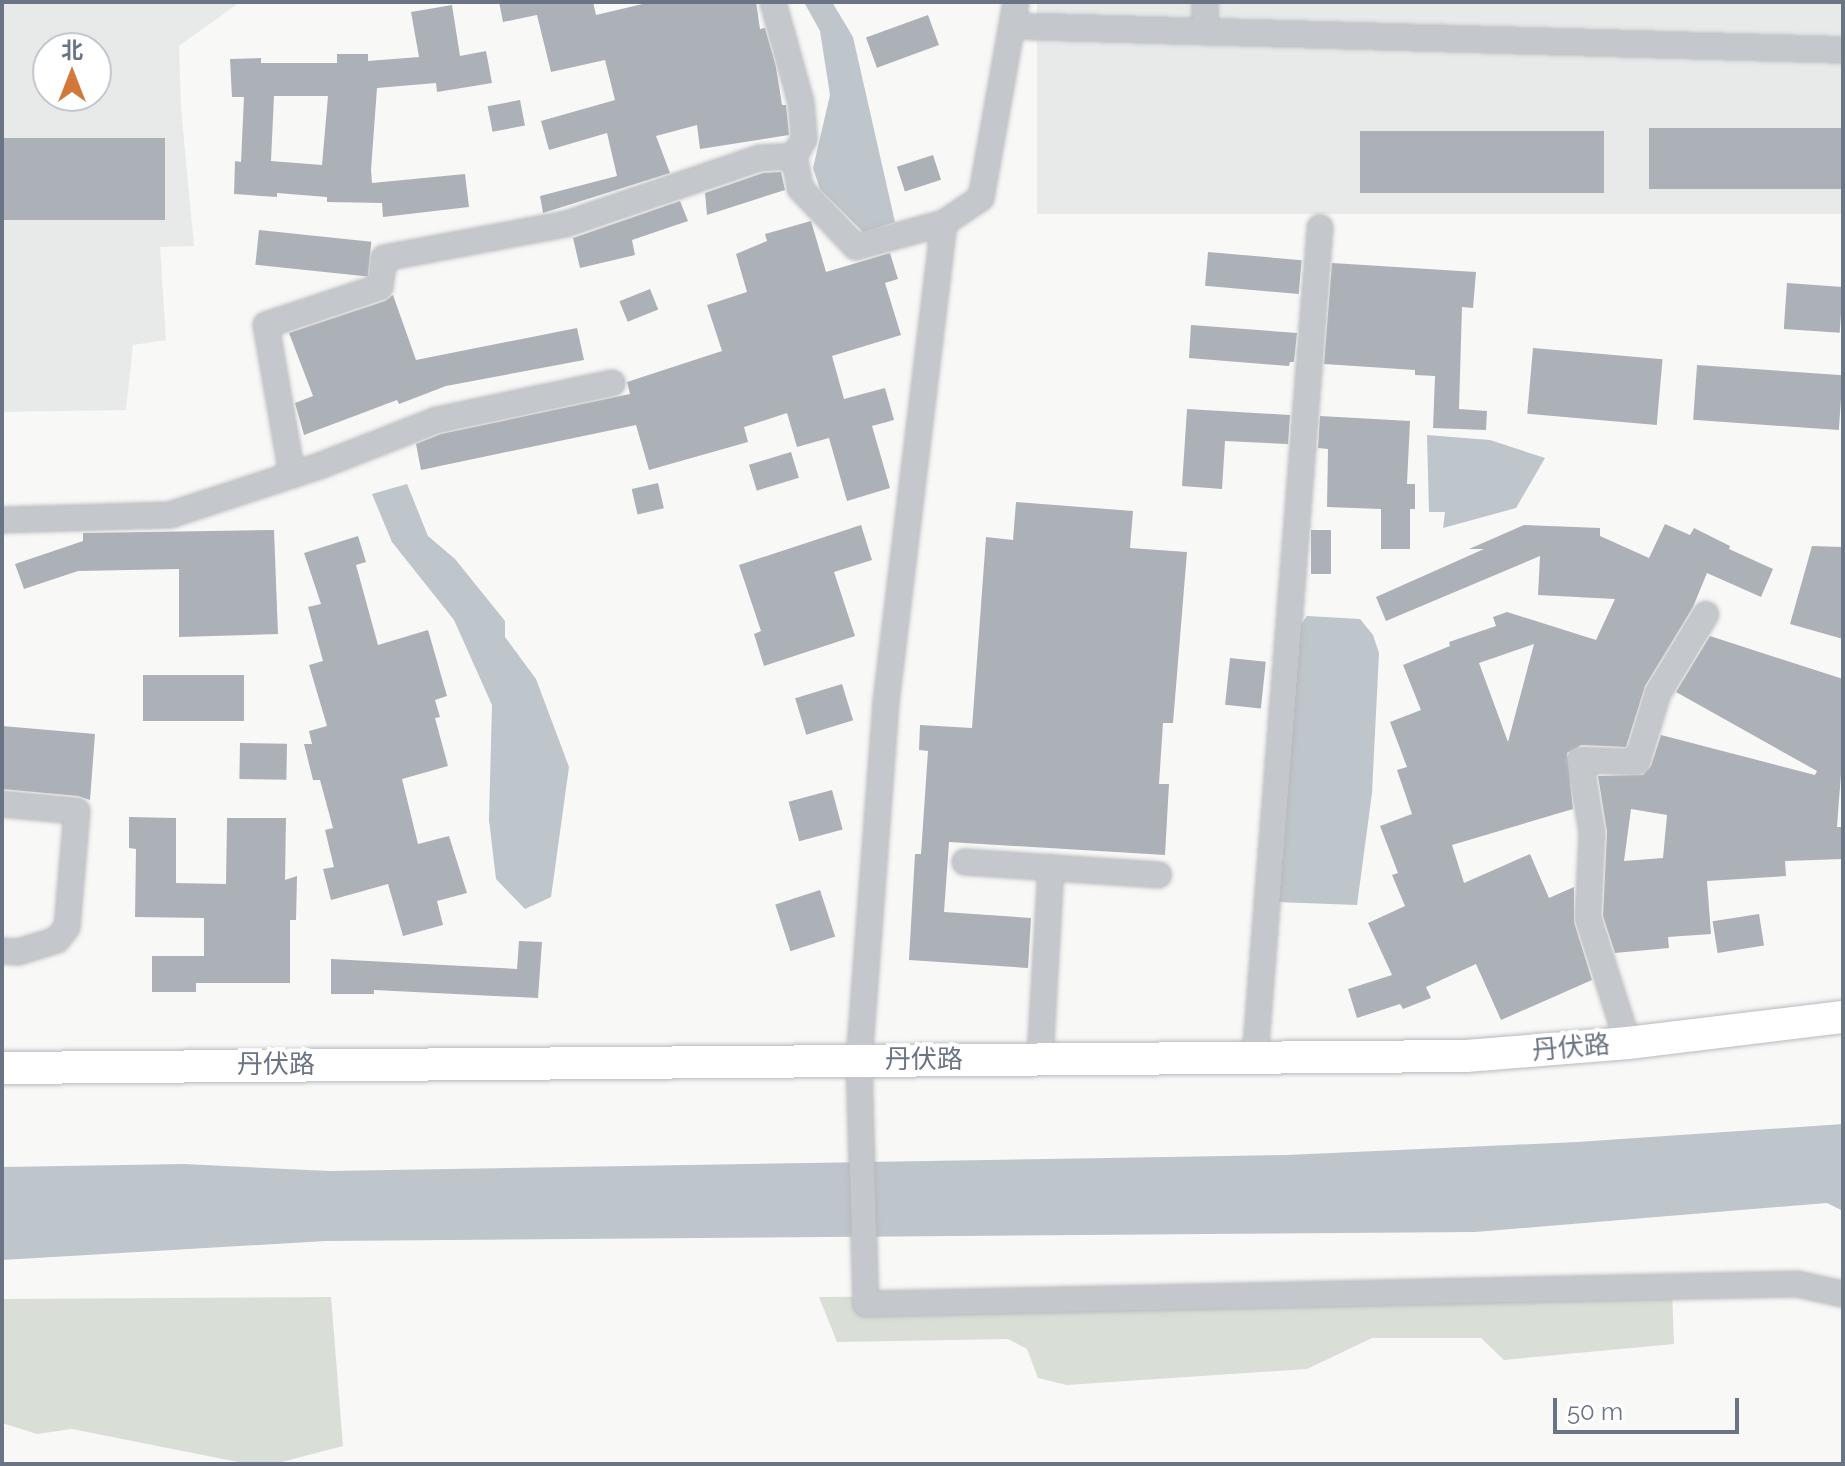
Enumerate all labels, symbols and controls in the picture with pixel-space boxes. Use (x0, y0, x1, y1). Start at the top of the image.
north arrow (32, 32, 112, 112)
text: 北 (61, 37, 83, 63)
street label: 丹伏路 (1531, 1029, 1611, 1067)
street label: 丹伏路 (885, 1044, 963, 1076)
street label: 丹伏路 (237, 1049, 315, 1081)
scale bar (1557, 1382, 1743, 1432)
text: 50 m (1567, 1397, 1623, 1426)

